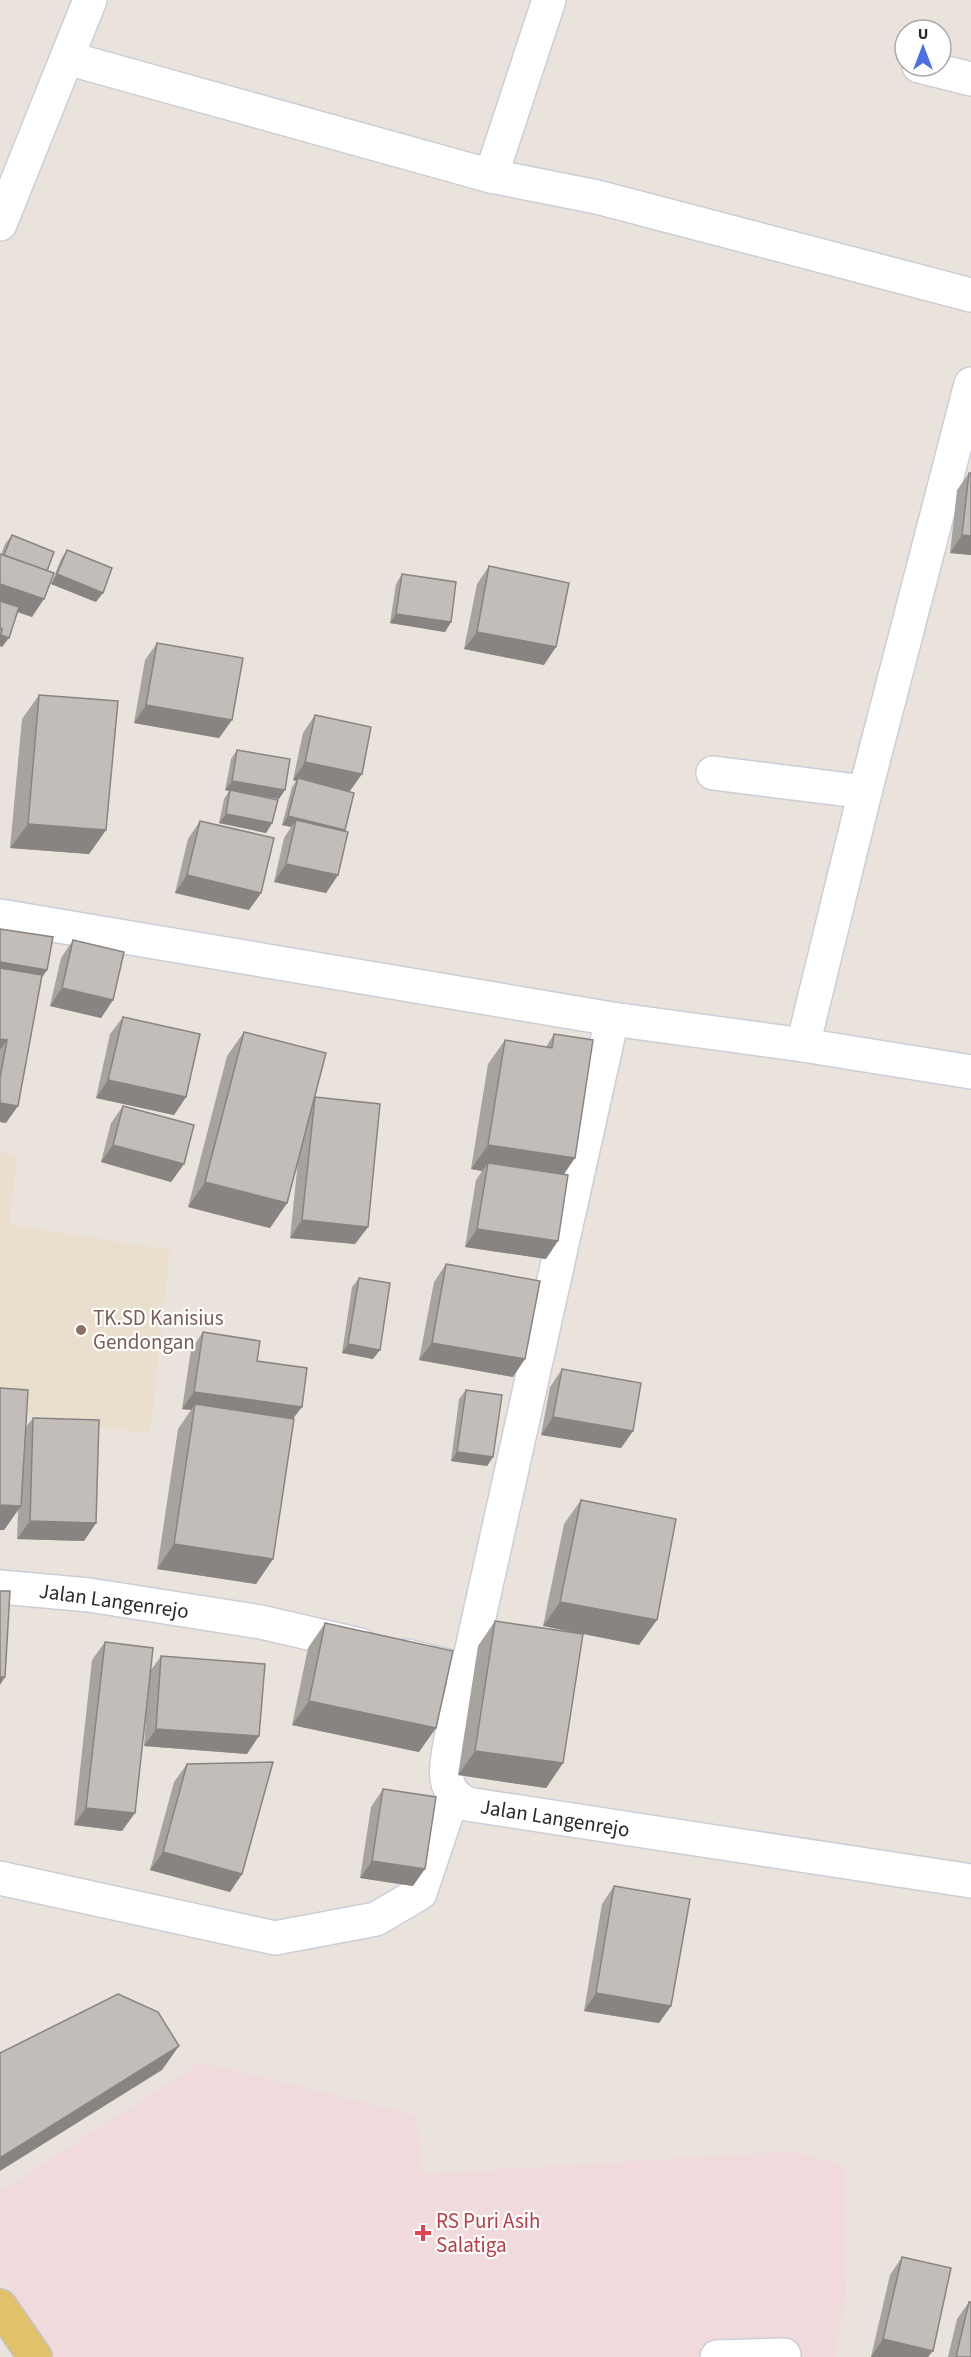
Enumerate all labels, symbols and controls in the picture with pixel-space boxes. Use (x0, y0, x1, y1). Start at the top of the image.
north arrow (893, 18, 953, 78)
text: U (918, 23, 928, 45)
place label: TK.SD Kanisius Gendongan (93, 1303, 224, 1357)
marker: TK.SD Kanisius Gendongan (74, 1323, 88, 1337)
street label: Jalan Langenrejo (37, 1576, 191, 1626)
street label: Jalan Langenrejo (478, 1791, 632, 1845)
place label: RS Puri Asih Salatiga (436, 2206, 540, 2260)
marker: RS Puri Asih Salatiga (414, 2224, 432, 2242)

